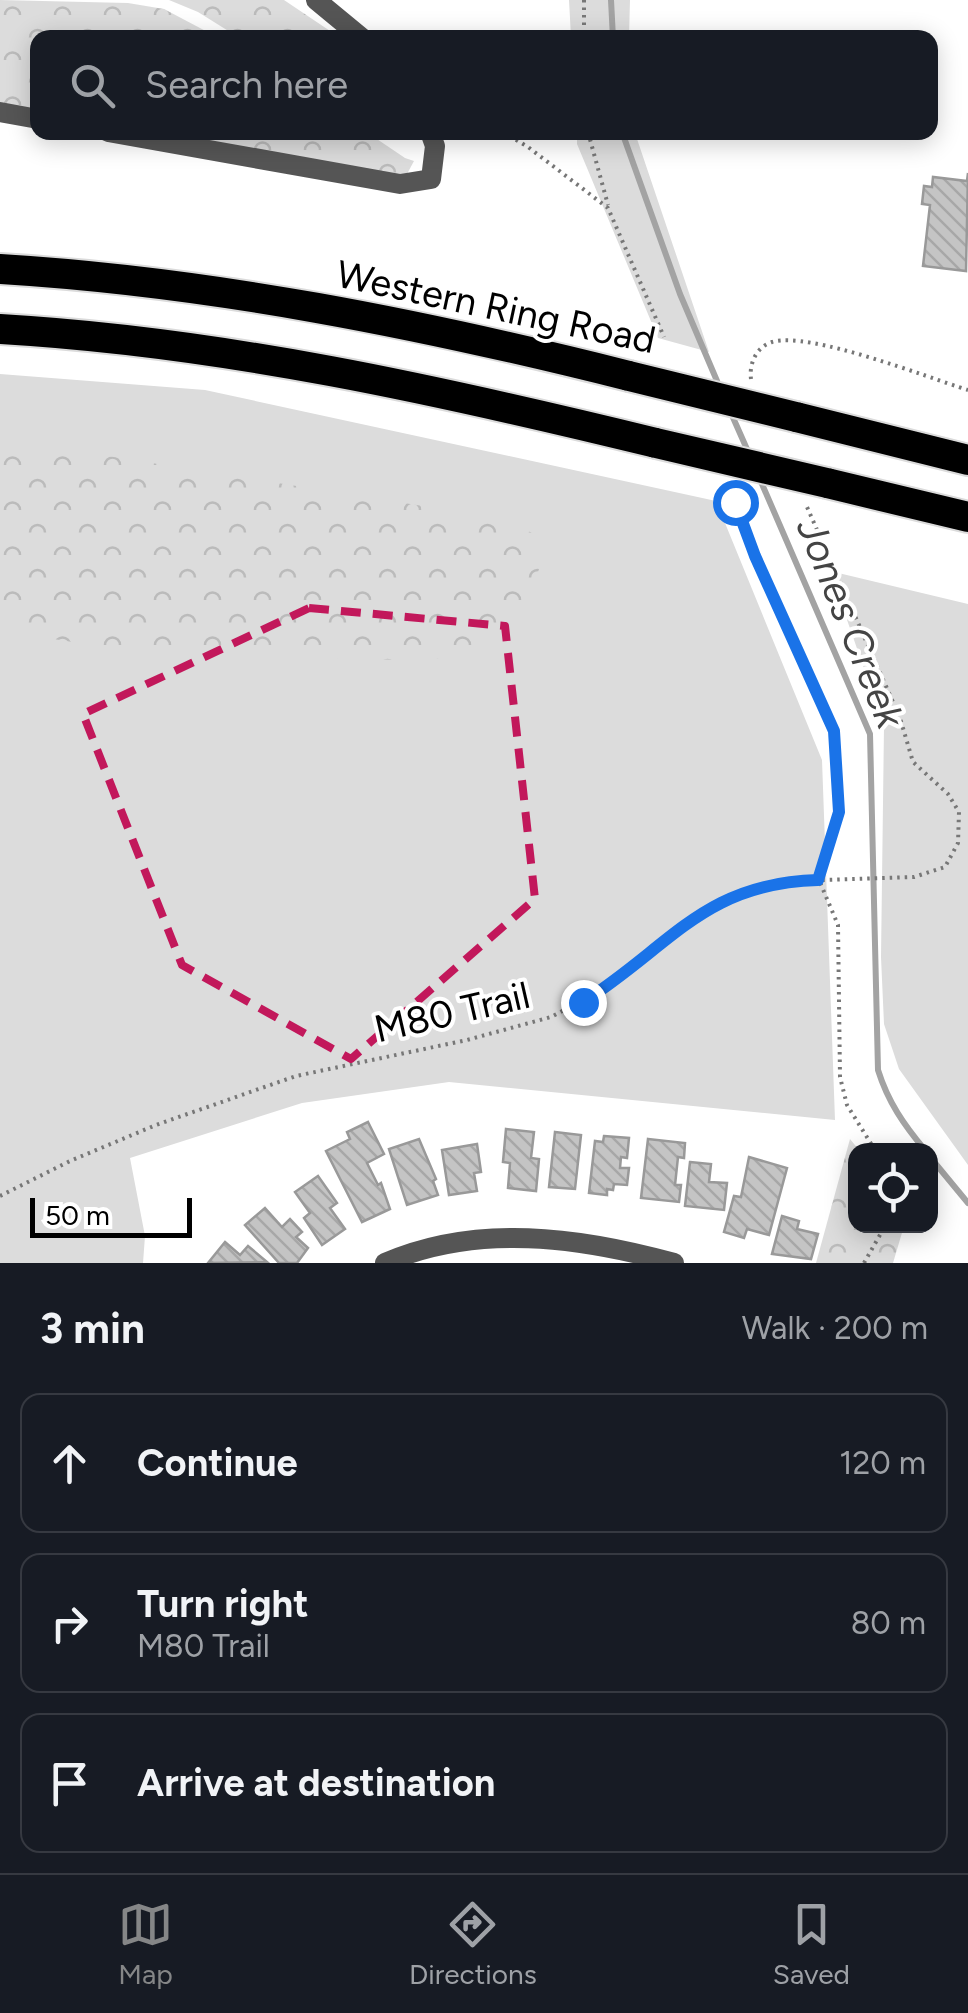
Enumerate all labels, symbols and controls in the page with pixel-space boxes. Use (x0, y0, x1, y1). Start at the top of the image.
search box (30, 30, 938, 140)
icon: search (65, 58, 120, 113)
text: Search here (145, 62, 348, 108)
street label: Western Ring Road (332, 251, 660, 363)
route start (713, 480, 759, 526)
water label: Jones Creek (787, 510, 915, 737)
street label: M80 Trail (370, 972, 534, 1052)
route end (561, 980, 607, 1026)
map controls (848, 1143, 938, 1233)
button: locate (848, 1143, 938, 1233)
scale bar (30, 1193, 192, 1238)
text: 50 m (45, 1198, 110, 1232)
text: 3 min (40, 1303, 145, 1354)
text: Walk · 200 m (742, 1309, 928, 1347)
icon: ahead (42, 1436, 97, 1491)
text: Continue (137, 1440, 298, 1486)
text: 120 m (839, 1444, 926, 1482)
text: Turn right (137, 1581, 309, 1627)
icon: right (42, 1596, 97, 1651)
text: 80 m (851, 1604, 926, 1642)
text: M80 Trail (137, 1627, 270, 1665)
icon: arrive (42, 1756, 97, 1811)
text: Arrive at destination (137, 1760, 495, 1806)
tab: Map (118, 1897, 173, 1991)
tab: Directions (409, 1897, 537, 1991)
tab: Saved (773, 1897, 850, 1991)

